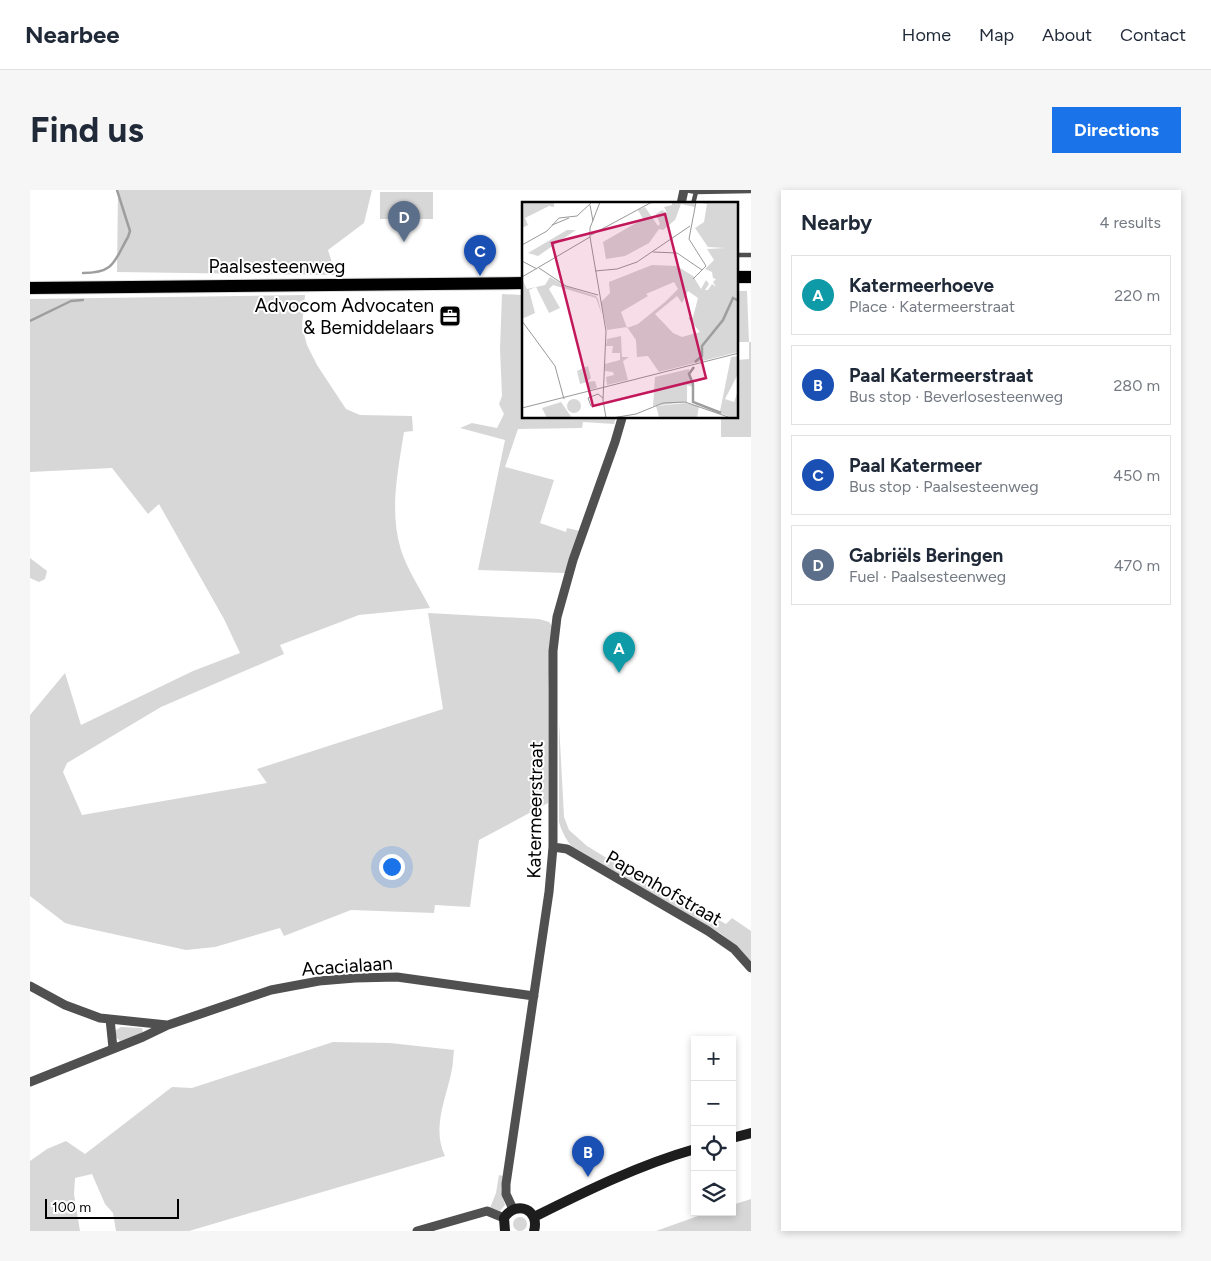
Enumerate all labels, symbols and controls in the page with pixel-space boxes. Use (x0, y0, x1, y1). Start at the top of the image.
text: Nearbee (25, 20, 120, 49)
text: Home (902, 24, 951, 46)
text: Map (979, 24, 1014, 46)
text: About (1042, 24, 1092, 46)
text: Contact (1120, 24, 1186, 46)
button: Directions (1052, 107, 1181, 153)
text: Find us (30, 109, 144, 151)
pin: D (388, 201, 420, 242)
inset map (522, 202, 738, 419)
text: Nearby (801, 210, 872, 235)
text: 4 results (1100, 213, 1161, 232)
pin: C (464, 235, 496, 276)
street label: Paalsesteenweg (209, 255, 346, 278)
text: Katermeerhoeve (849, 274, 994, 297)
text: A (812, 286, 824, 305)
text: 220 m (1114, 286, 1160, 305)
place label: Advocom Advocaten & Bemiddelaars (255, 294, 434, 339)
text: Place · Katermeerstraat (849, 297, 1015, 316)
office icon: Advocom Advocaten & Bemiddelaars (438, 304, 462, 328)
text: Paal Katermeerstraat (849, 364, 1034, 387)
text: B (813, 376, 823, 395)
text: 280 m (1113, 376, 1160, 395)
text: Bus stop · Beverlosesteenweg (849, 387, 1063, 406)
text: Paal Katermeer (849, 454, 982, 477)
text: C (812, 466, 824, 485)
text: 450 m (1113, 466, 1160, 485)
text: Bus stop · Paalsesteenweg (849, 477, 1039, 496)
text: Gabriëls Beringen (849, 544, 1003, 567)
text: D (812, 556, 824, 575)
text: 470 m (1114, 556, 1160, 575)
text: Fuel · Paalsesteenweg (849, 567, 1006, 586)
pin: A (603, 632, 635, 673)
street label: Katermeerstraat (522, 741, 548, 879)
street label: Papenhofstraat (602, 845, 726, 931)
your location (379, 854, 405, 880)
street label: Acacialaan (301, 951, 393, 981)
map controls (691, 1036, 736, 1216)
button: + (691, 1036, 736, 1081)
button: − (691, 1081, 736, 1126)
button: locate (691, 1126, 736, 1171)
pin: B (572, 1136, 604, 1177)
button: layers (691, 1171, 736, 1216)
scale bar (45, 1196, 179, 1219)
text: 100 m (52, 1199, 91, 1216)

